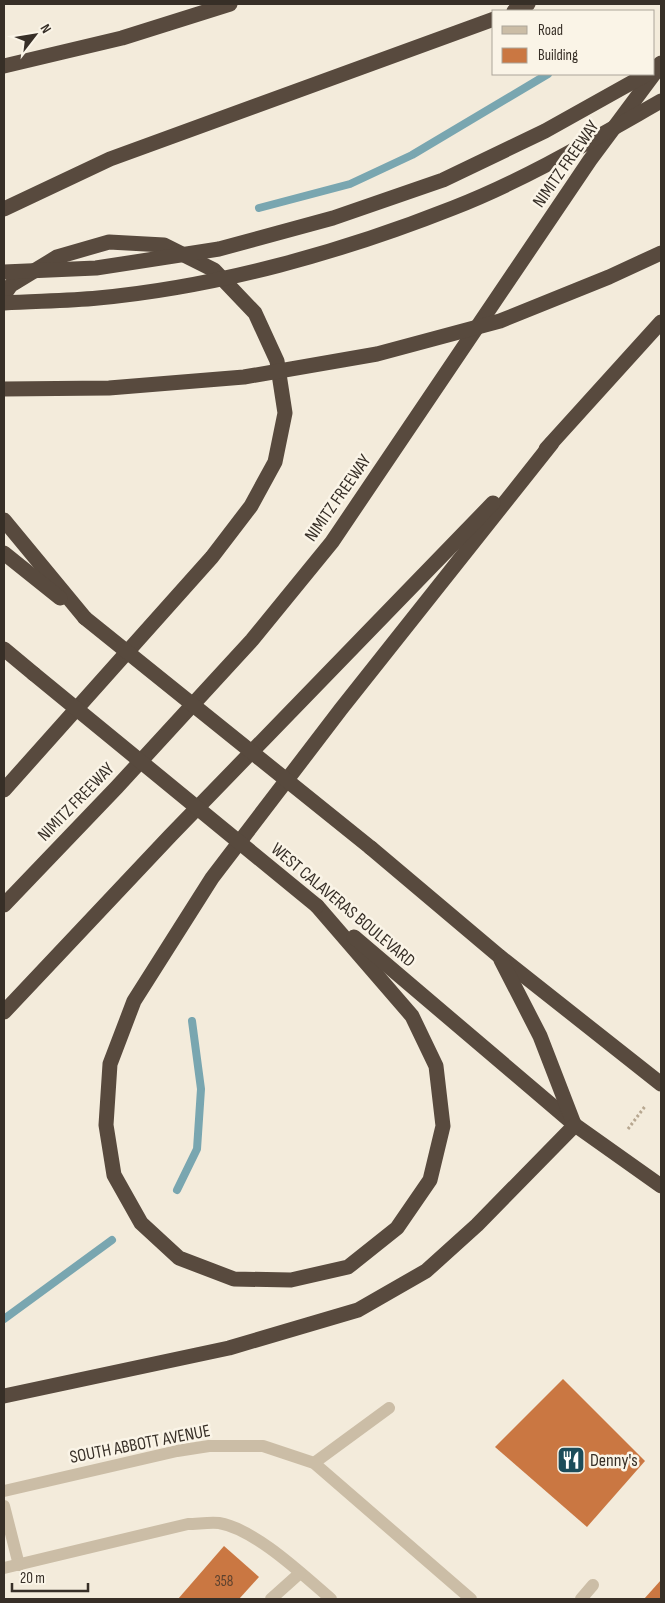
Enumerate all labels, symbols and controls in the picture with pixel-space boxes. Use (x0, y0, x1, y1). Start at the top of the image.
north arrow (10, 10, 60, 60)
legend (492, 10, 655, 75)
text: N (37, 21, 55, 36)
text: Road (538, 21, 563, 40)
text: Building (538, 46, 578, 65)
street label: NIMITZ FREEWAY (529, 116, 604, 211)
street label: NIMITZ FREEWAY (301, 450, 376, 545)
street label: NIMITZ FREEWAY (33, 758, 119, 846)
street label: WEST CALAVERAS BOULEVARD (267, 839, 419, 971)
street label: SOUTH ABBOTT AVENUE (68, 1420, 212, 1468)
restaurant icon: Denny's (556, 1445, 586, 1475)
place label: Denny's (590, 1450, 638, 1471)
scale bar (12, 1560, 89, 1592)
text: 20 m (20, 1569, 45, 1588)
house number: 358 (215, 1572, 233, 1591)

